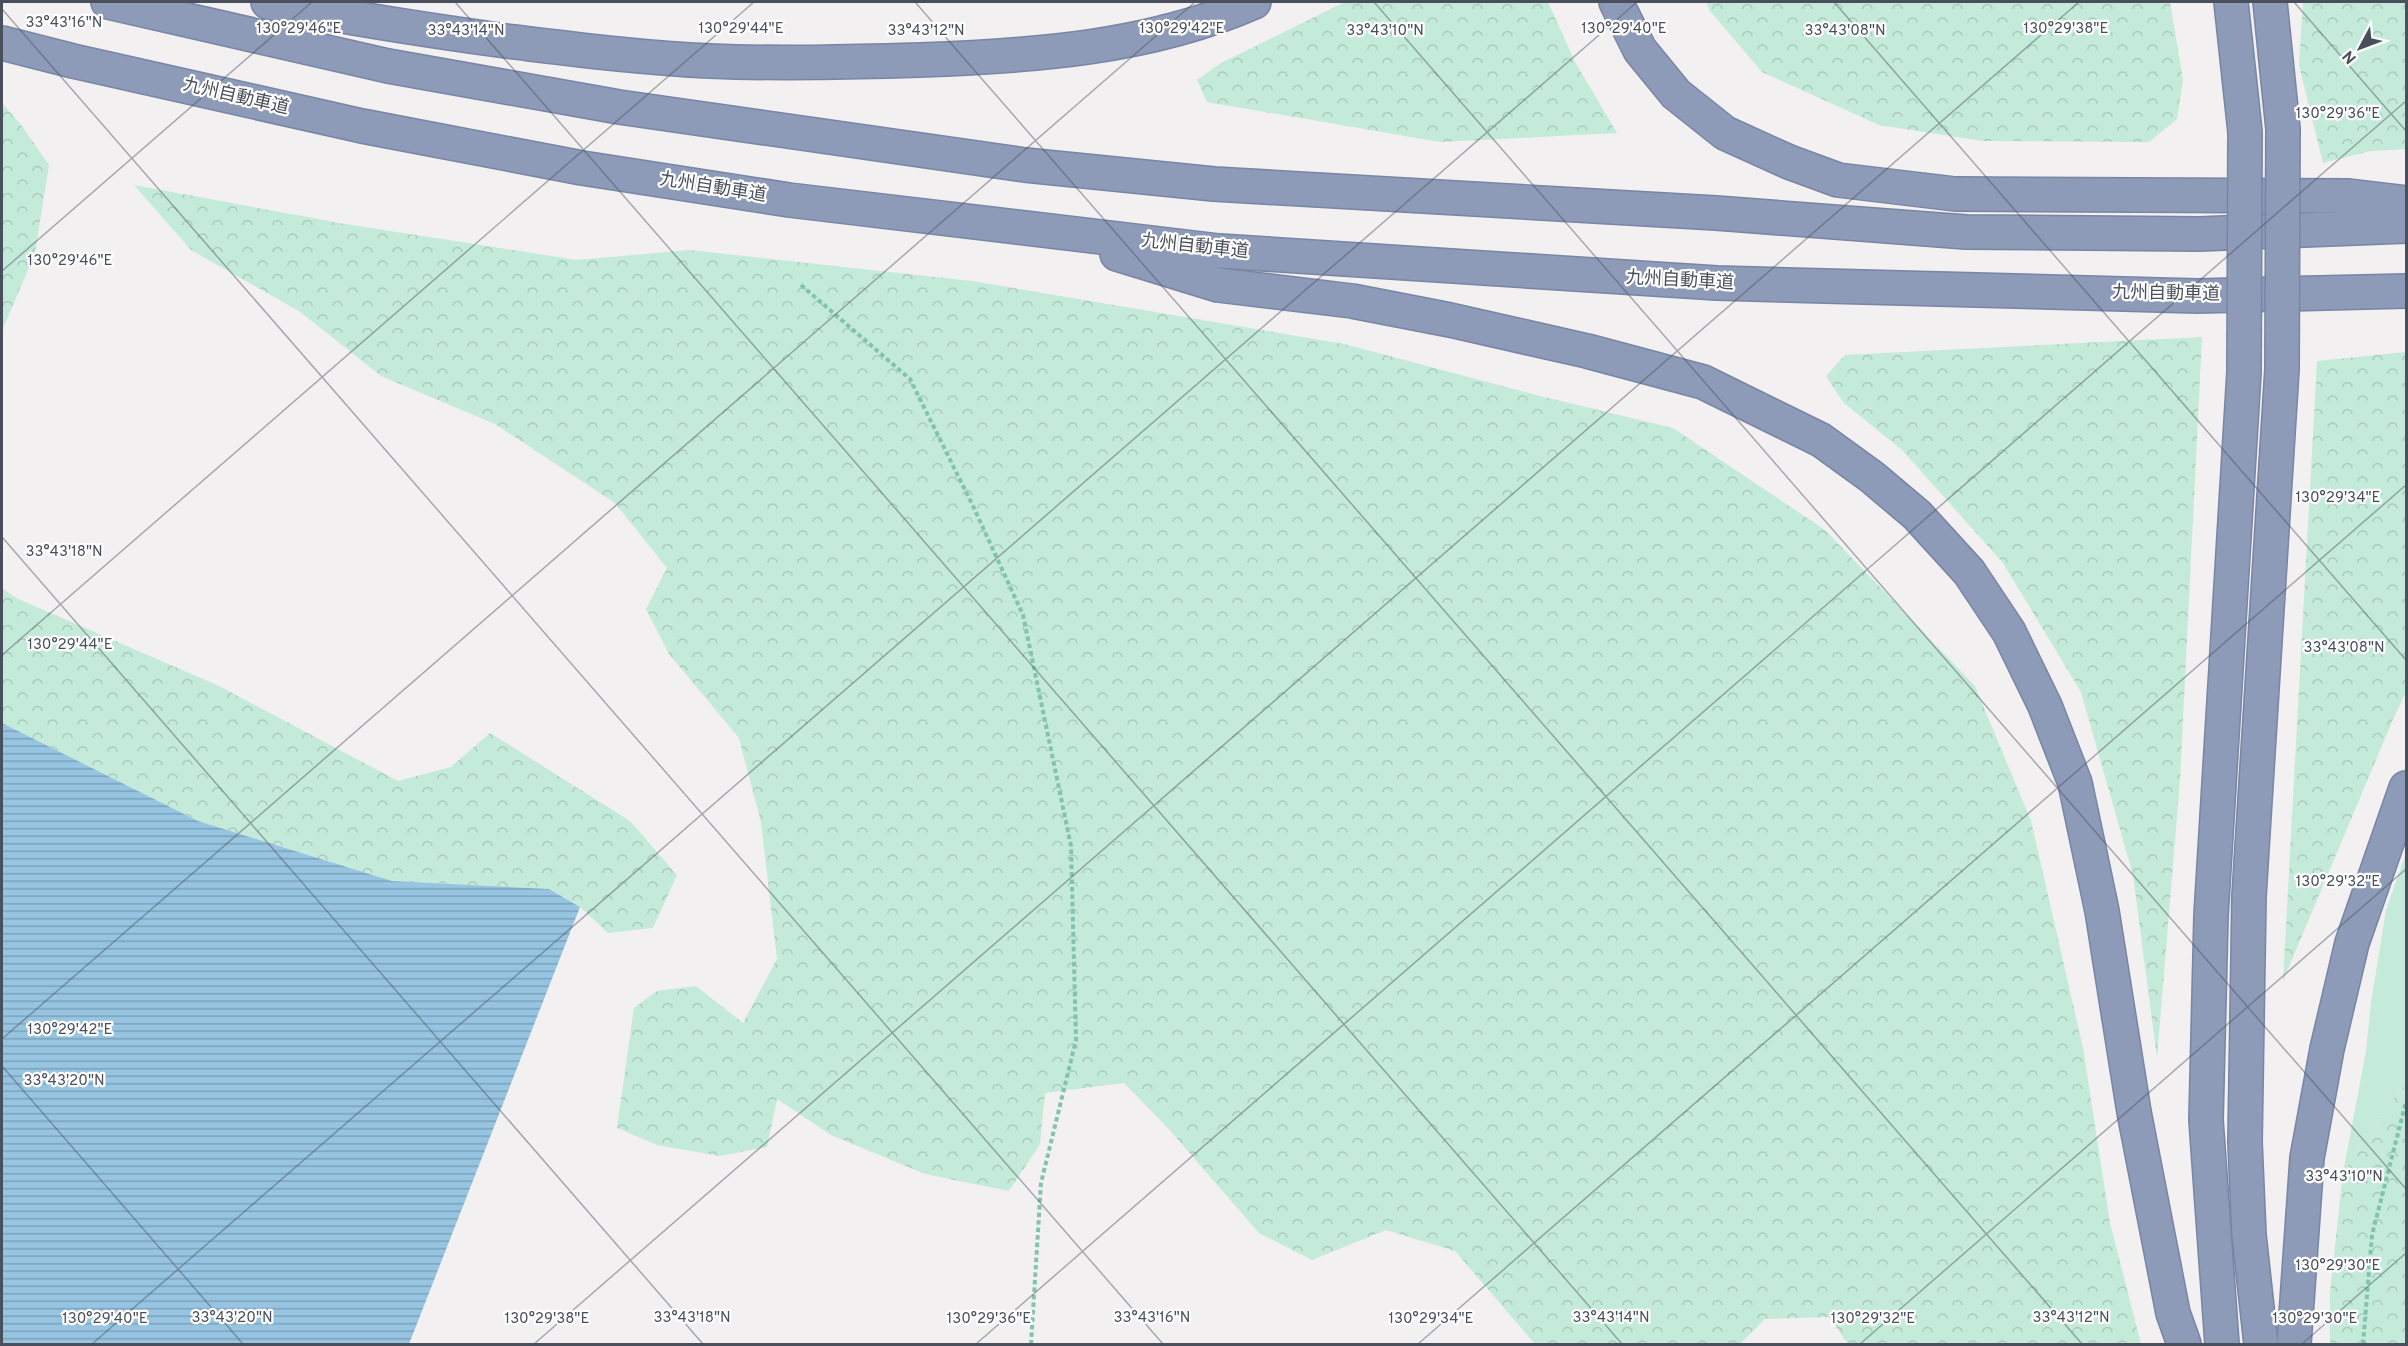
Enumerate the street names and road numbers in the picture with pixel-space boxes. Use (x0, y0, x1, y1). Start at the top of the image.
street label: 九州自動車道 (181, 74, 291, 120)
street label: 九州自動車道 (658, 168, 768, 208)
street label: 九州自動車道 (1140, 230, 1250, 264)
street label: 九州自動車道 (1625, 267, 1735, 295)
street label: 九州自動車道 (2112, 282, 2220, 306)

